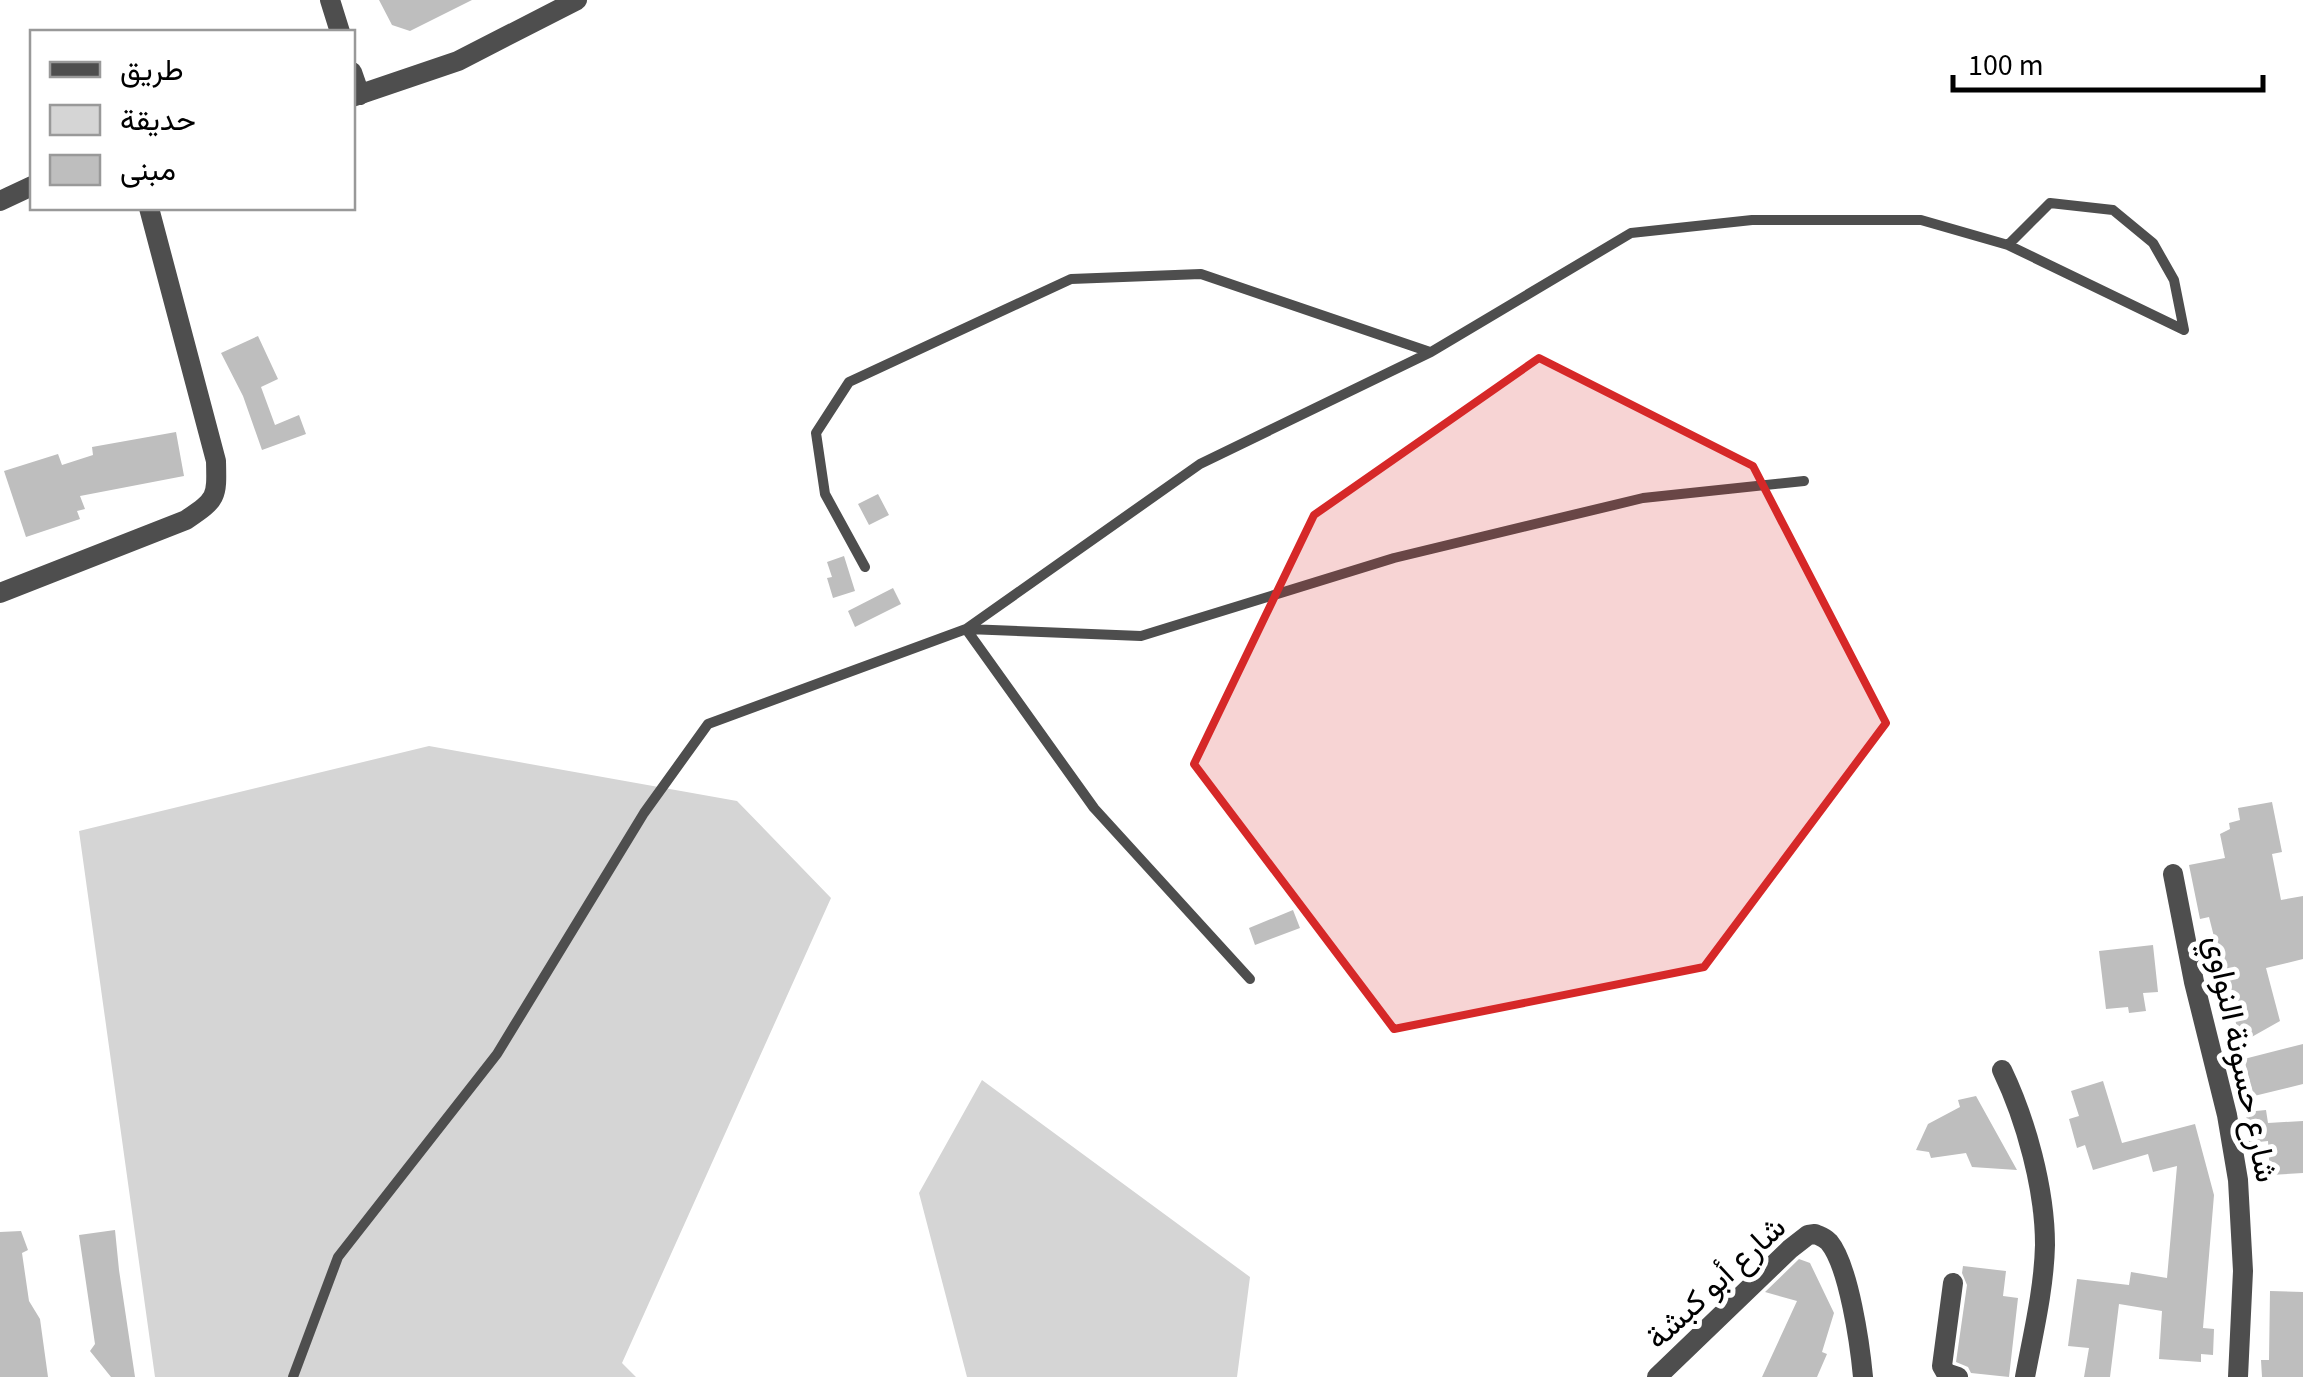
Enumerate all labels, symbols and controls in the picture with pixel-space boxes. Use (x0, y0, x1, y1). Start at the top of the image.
legend (30, 30, 355, 210)
scale bar (1953, 30, 2263, 92)
text: 100 m (1968, 44, 2044, 87)
text: طريق (120, 49, 184, 92)
text: حديقة (120, 99, 196, 142)
text: مبنى (120, 149, 176, 192)
street label: شارع حسونة النواوي (2190, 931, 2290, 1187)
street label: شارع أبو كبشة (1636, 1206, 1796, 1360)

